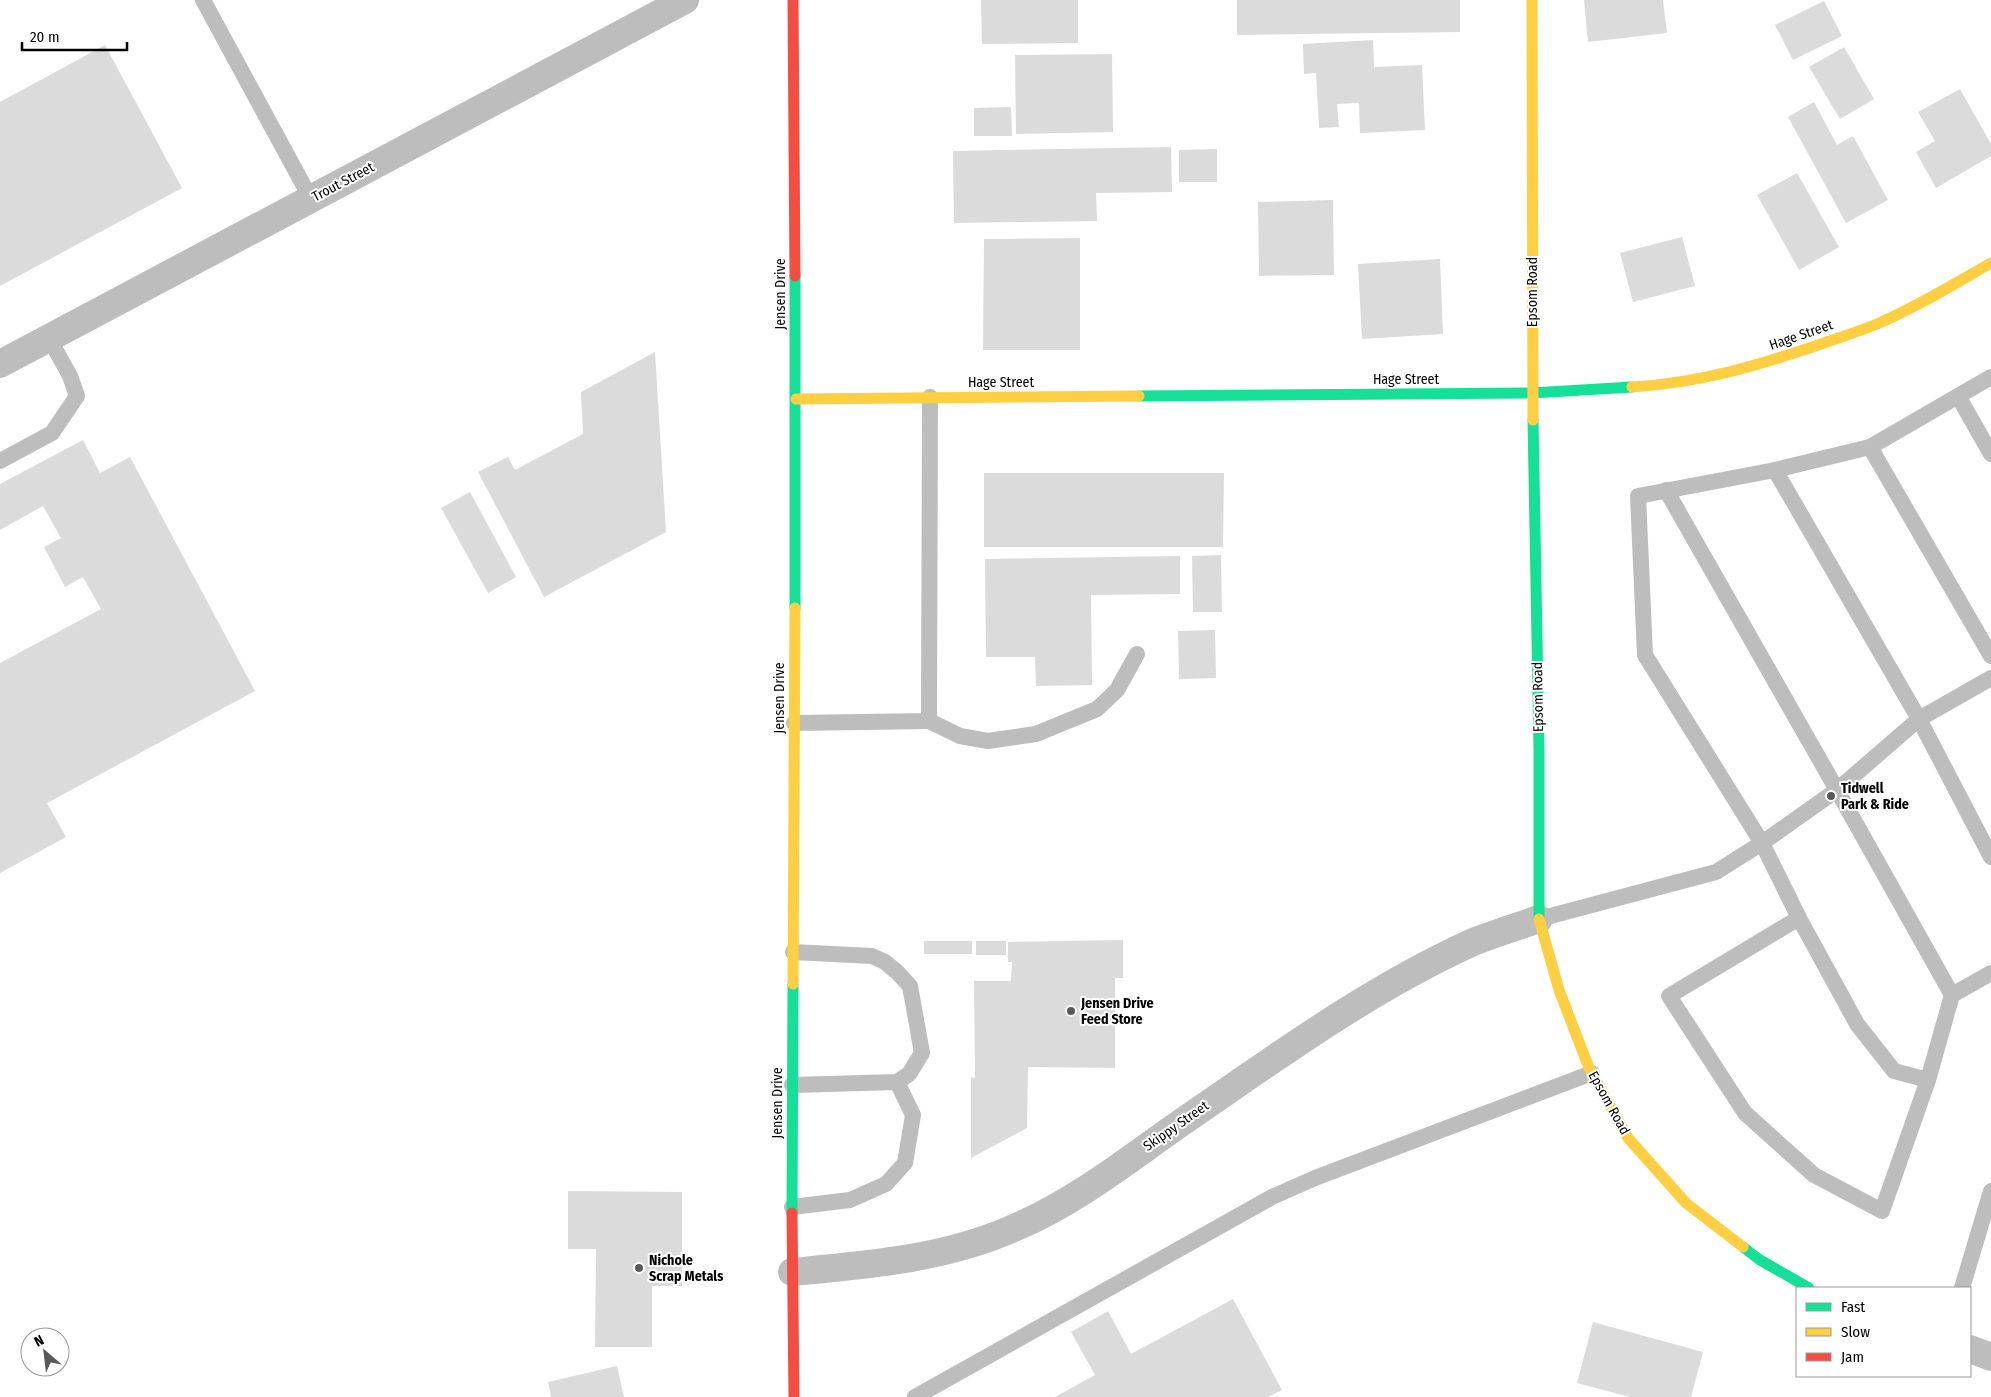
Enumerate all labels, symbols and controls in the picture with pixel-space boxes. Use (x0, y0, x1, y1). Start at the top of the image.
scale bar (22, 20, 128, 52)
text: 20 m (30, 28, 60, 46)
street label: Trout Street (309, 158, 377, 205)
street label: Epsom Road (1524, 257, 1541, 327)
street label: Jensen Drive (772, 258, 789, 330)
street label: Hage Street (1767, 316, 1835, 354)
street label: Hage Street (1373, 371, 1440, 388)
street label: Hage Street (968, 374, 1035, 391)
street label: Jensen Drive (771, 662, 788, 734)
street label: Epsom Road (1529, 662, 1547, 732)
place label: Tidwell Park & Ride (1841, 780, 1909, 813)
marker: Tidwell Park & Ride (1825, 790, 1837, 802)
place label: Jensen Drive Feed Store (1080, 995, 1154, 1028)
marker: Jensen Drive Feed Store (1065, 1005, 1077, 1017)
street label: Jensen Drive (769, 1067, 786, 1139)
street label: Epsom Road (1585, 1068, 1633, 1138)
street label: Skippy Street (1140, 1097, 1212, 1155)
place label: Nichole Scrap Metals (649, 1252, 723, 1285)
marker: Nichole Scrap Metals (633, 1262, 645, 1274)
legend (1796, 1287, 1971, 1377)
text: Fast (1841, 1298, 1865, 1316)
text: Slow (1841, 1323, 1870, 1341)
north arrow (20, 1327, 70, 1377)
text: N (31, 1331, 47, 1350)
text: Jam (1841, 1348, 1864, 1366)

